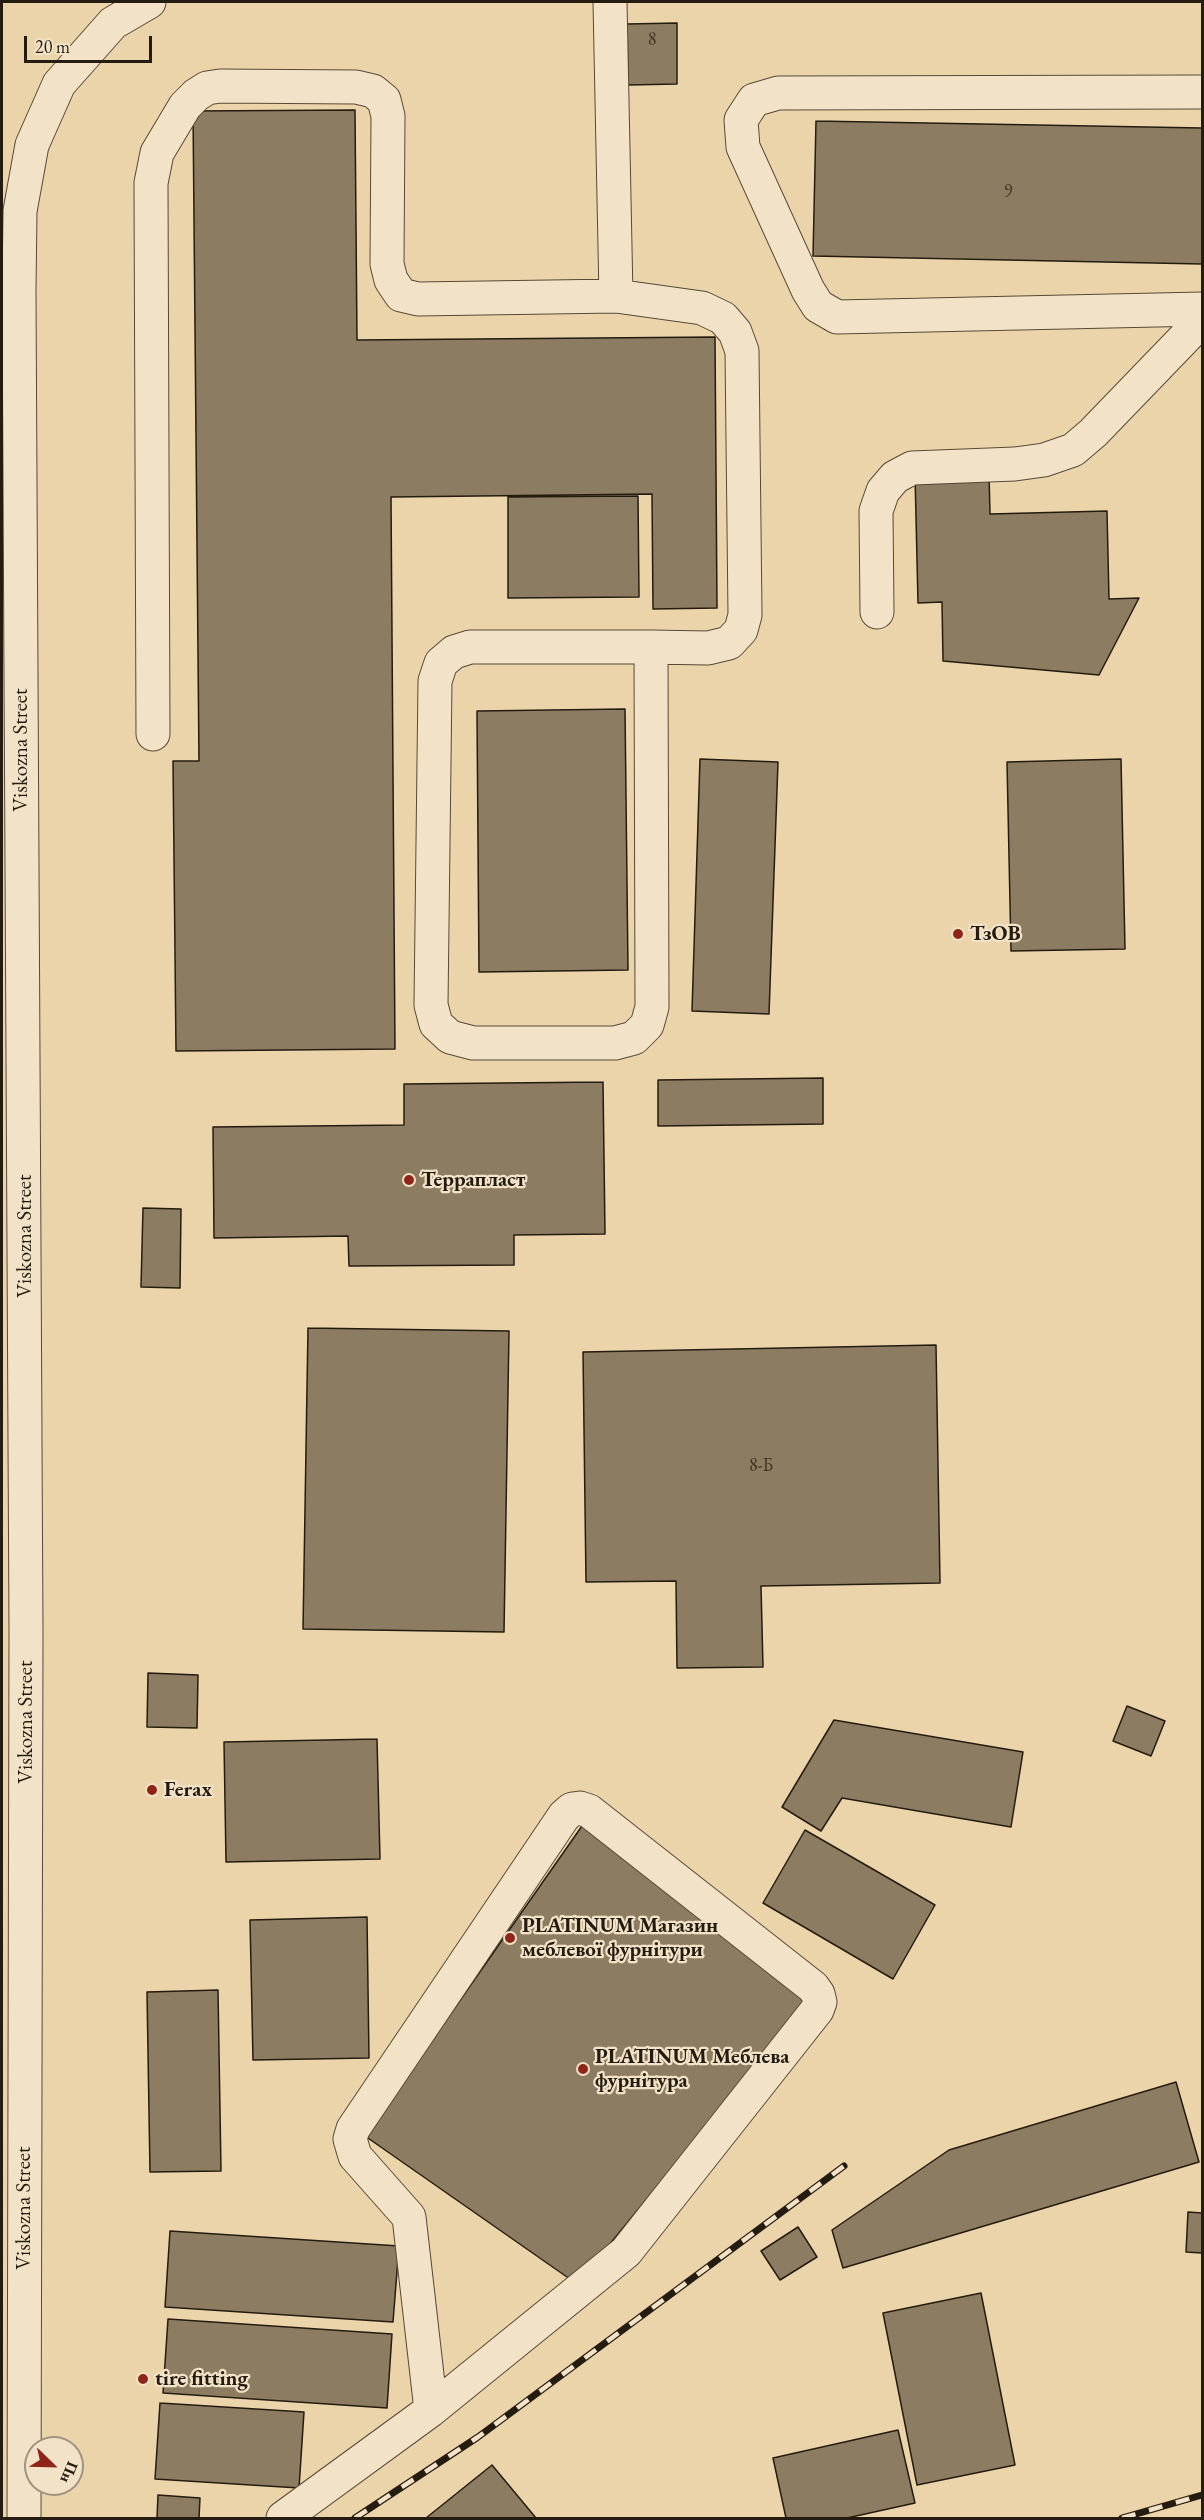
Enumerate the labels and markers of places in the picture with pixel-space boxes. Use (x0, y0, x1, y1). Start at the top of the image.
place label: ТзОВ (970, 921, 1021, 947)
marker: ТзОВ (951, 927, 965, 941)
place label: Террапласт (421, 1167, 525, 1193)
marker: Террапласт (402, 1173, 416, 1187)
place label: Ferax (164, 1777, 212, 1803)
marker: Ferax (145, 1783, 159, 1797)
place label: PLATINUM Магазин меблевої фурнітури (522, 1913, 718, 1963)
marker: PLATINUM Магазин меблевої фурнітури (503, 1931, 517, 1945)
place label: PLATINUM Меблева фурнітура (595, 2044, 789, 2094)
marker: PLATINUM Меблева фурнітура (576, 2062, 590, 2076)
place label: tire fitting (155, 2366, 248, 2392)
marker: tire fitting (136, 2372, 150, 2386)

